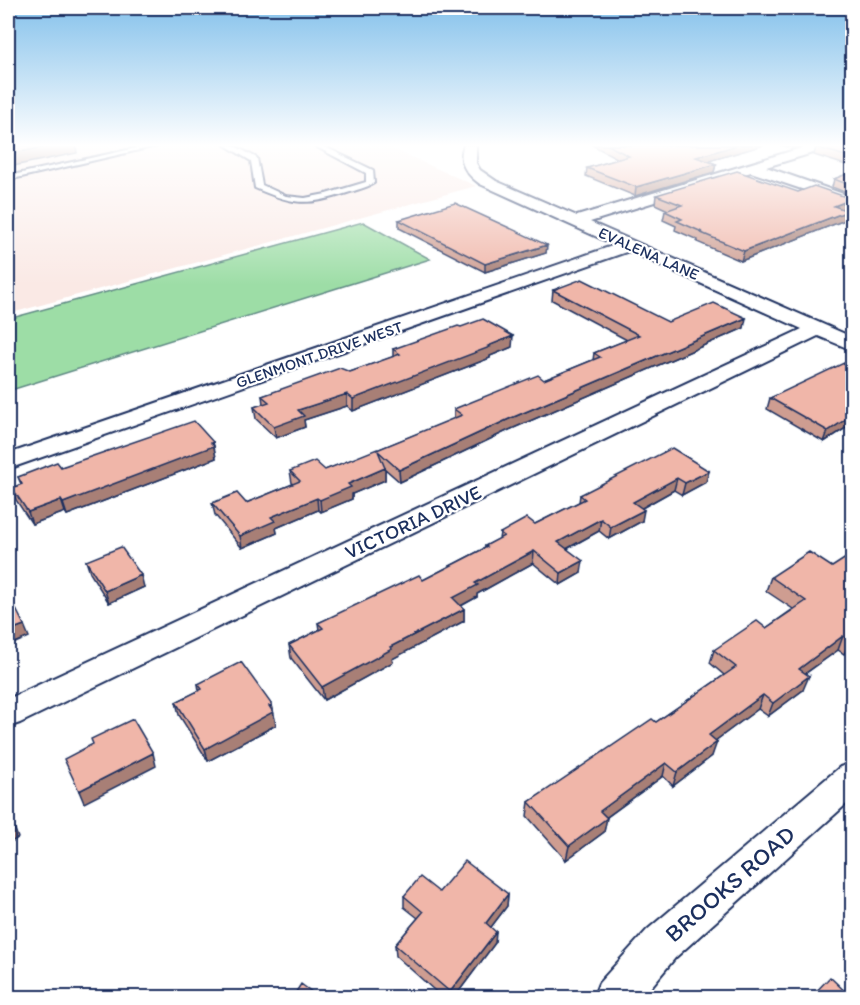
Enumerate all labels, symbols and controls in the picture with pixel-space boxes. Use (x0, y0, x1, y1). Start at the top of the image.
street label: EVALENA LANE (596, 223, 702, 284)
street label: GLENMONT DRIVE WEST (233, 317, 405, 392)
street label: VICTORIA DRIVE (341, 480, 485, 564)
street label: BROOKS ROAD (659, 819, 801, 948)

